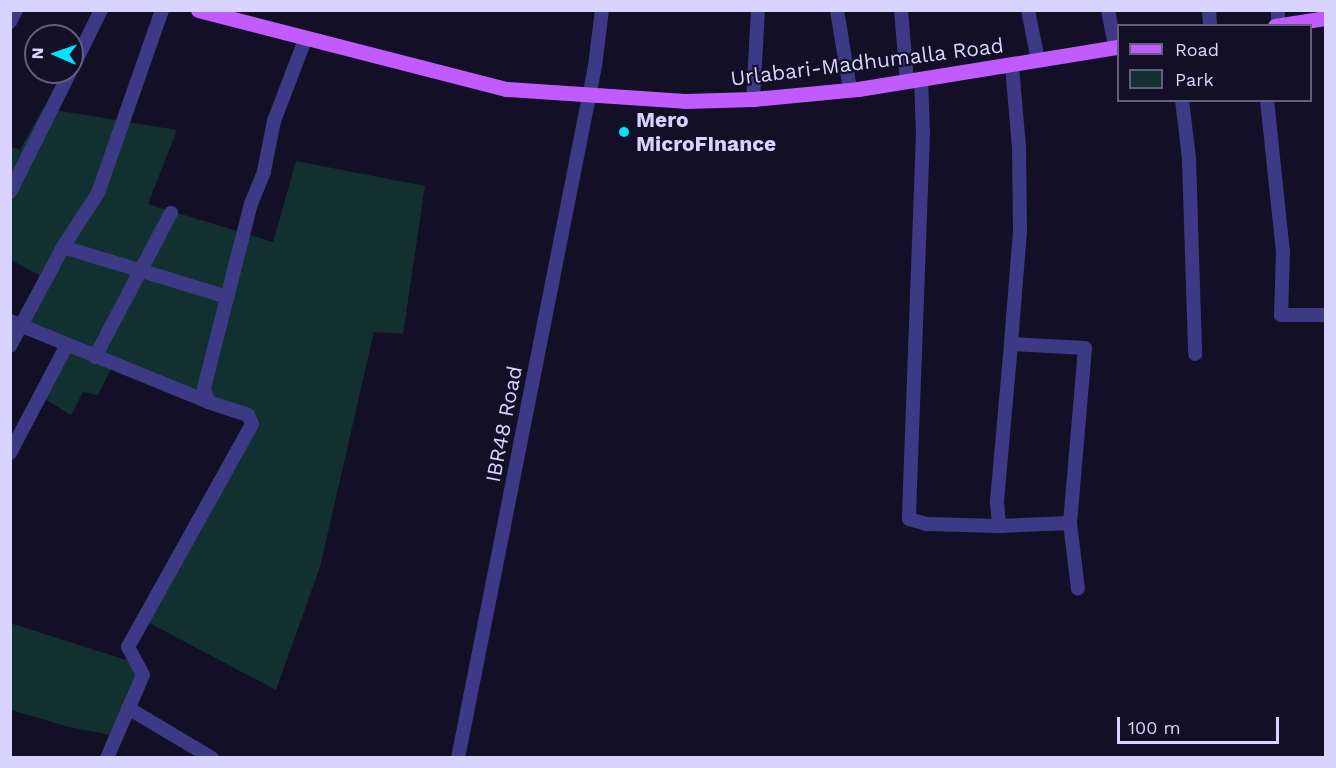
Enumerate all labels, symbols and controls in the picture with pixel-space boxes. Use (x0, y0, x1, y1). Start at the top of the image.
north arrow (24, 24, 84, 84)
legend (1117, 24, 1312, 102)
street label: Urlabari-Madhumalla Road (729, 33, 1005, 91)
text: Road (1175, 39, 1219, 60)
text: N (28, 47, 47, 60)
text: Park (1175, 69, 1214, 90)
place label: Mero MicroFInance (636, 107, 776, 157)
marker: Mero MicroFInance (617, 125, 631, 139)
street label: IBR48 Road (480, 364, 528, 484)
scale bar (1120, 705, 1282, 743)
text: 100 m (1128, 717, 1181, 738)

